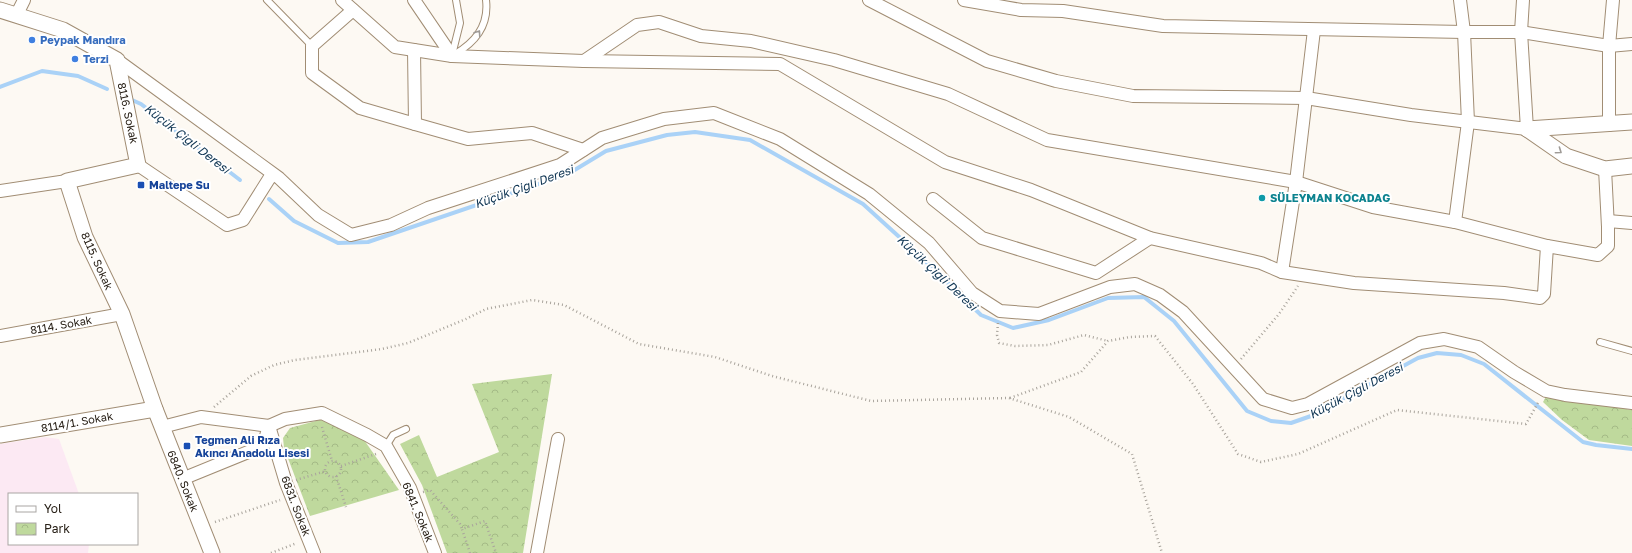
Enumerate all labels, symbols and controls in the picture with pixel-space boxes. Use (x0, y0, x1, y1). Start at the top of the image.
one-way arrow (473, 30, 481, 37)
place label: Peypak Mandıra (40, 33, 126, 46)
marker: Peypak Mandıra (27, 35, 37, 45)
place label: Terzi (83, 52, 109, 65)
marker: Terzi (70, 54, 80, 64)
street label: 8116. Sokak (116, 81, 141, 145)
water label: Küçük Çiğli Deresi (142, 101, 234, 178)
one-way arrow (1555, 146, 1562, 154)
water label: Küçük Çiğli Deresi (472, 161, 577, 211)
place label: Maltepe Su (149, 178, 209, 191)
marker: Maltepe Su (136, 180, 146, 190)
place label: SÜLEYMAN KOCADAĞ (1270, 191, 1390, 204)
marker: SÜLEYMAN KOCADAĞ (1257, 193, 1267, 203)
street label: 8115. Sokak (79, 230, 116, 292)
water label: Küçük Çiğli Deresi (894, 232, 982, 315)
street label: 8114. Sokak (29, 313, 93, 336)
water label: Küçük Çiğli Deresi (1306, 359, 1407, 422)
street label: 8114/1. Sokak (40, 409, 114, 434)
place label: Teğmen Ali Rıza Akıncı Anadolu Lisesi (195, 433, 309, 459)
marker: Teğmen Ali Rıza Akıncı Anadolu Lisesi (182, 441, 192, 451)
street label: 6840. Sokak (165, 448, 202, 513)
street label: 6831. Sokak (279, 474, 314, 538)
street label: 6841. Sokak (400, 480, 437, 544)
legend (8, 493, 138, 545)
text: Yol (44, 501, 62, 516)
text: Park (44, 521, 70, 536)

